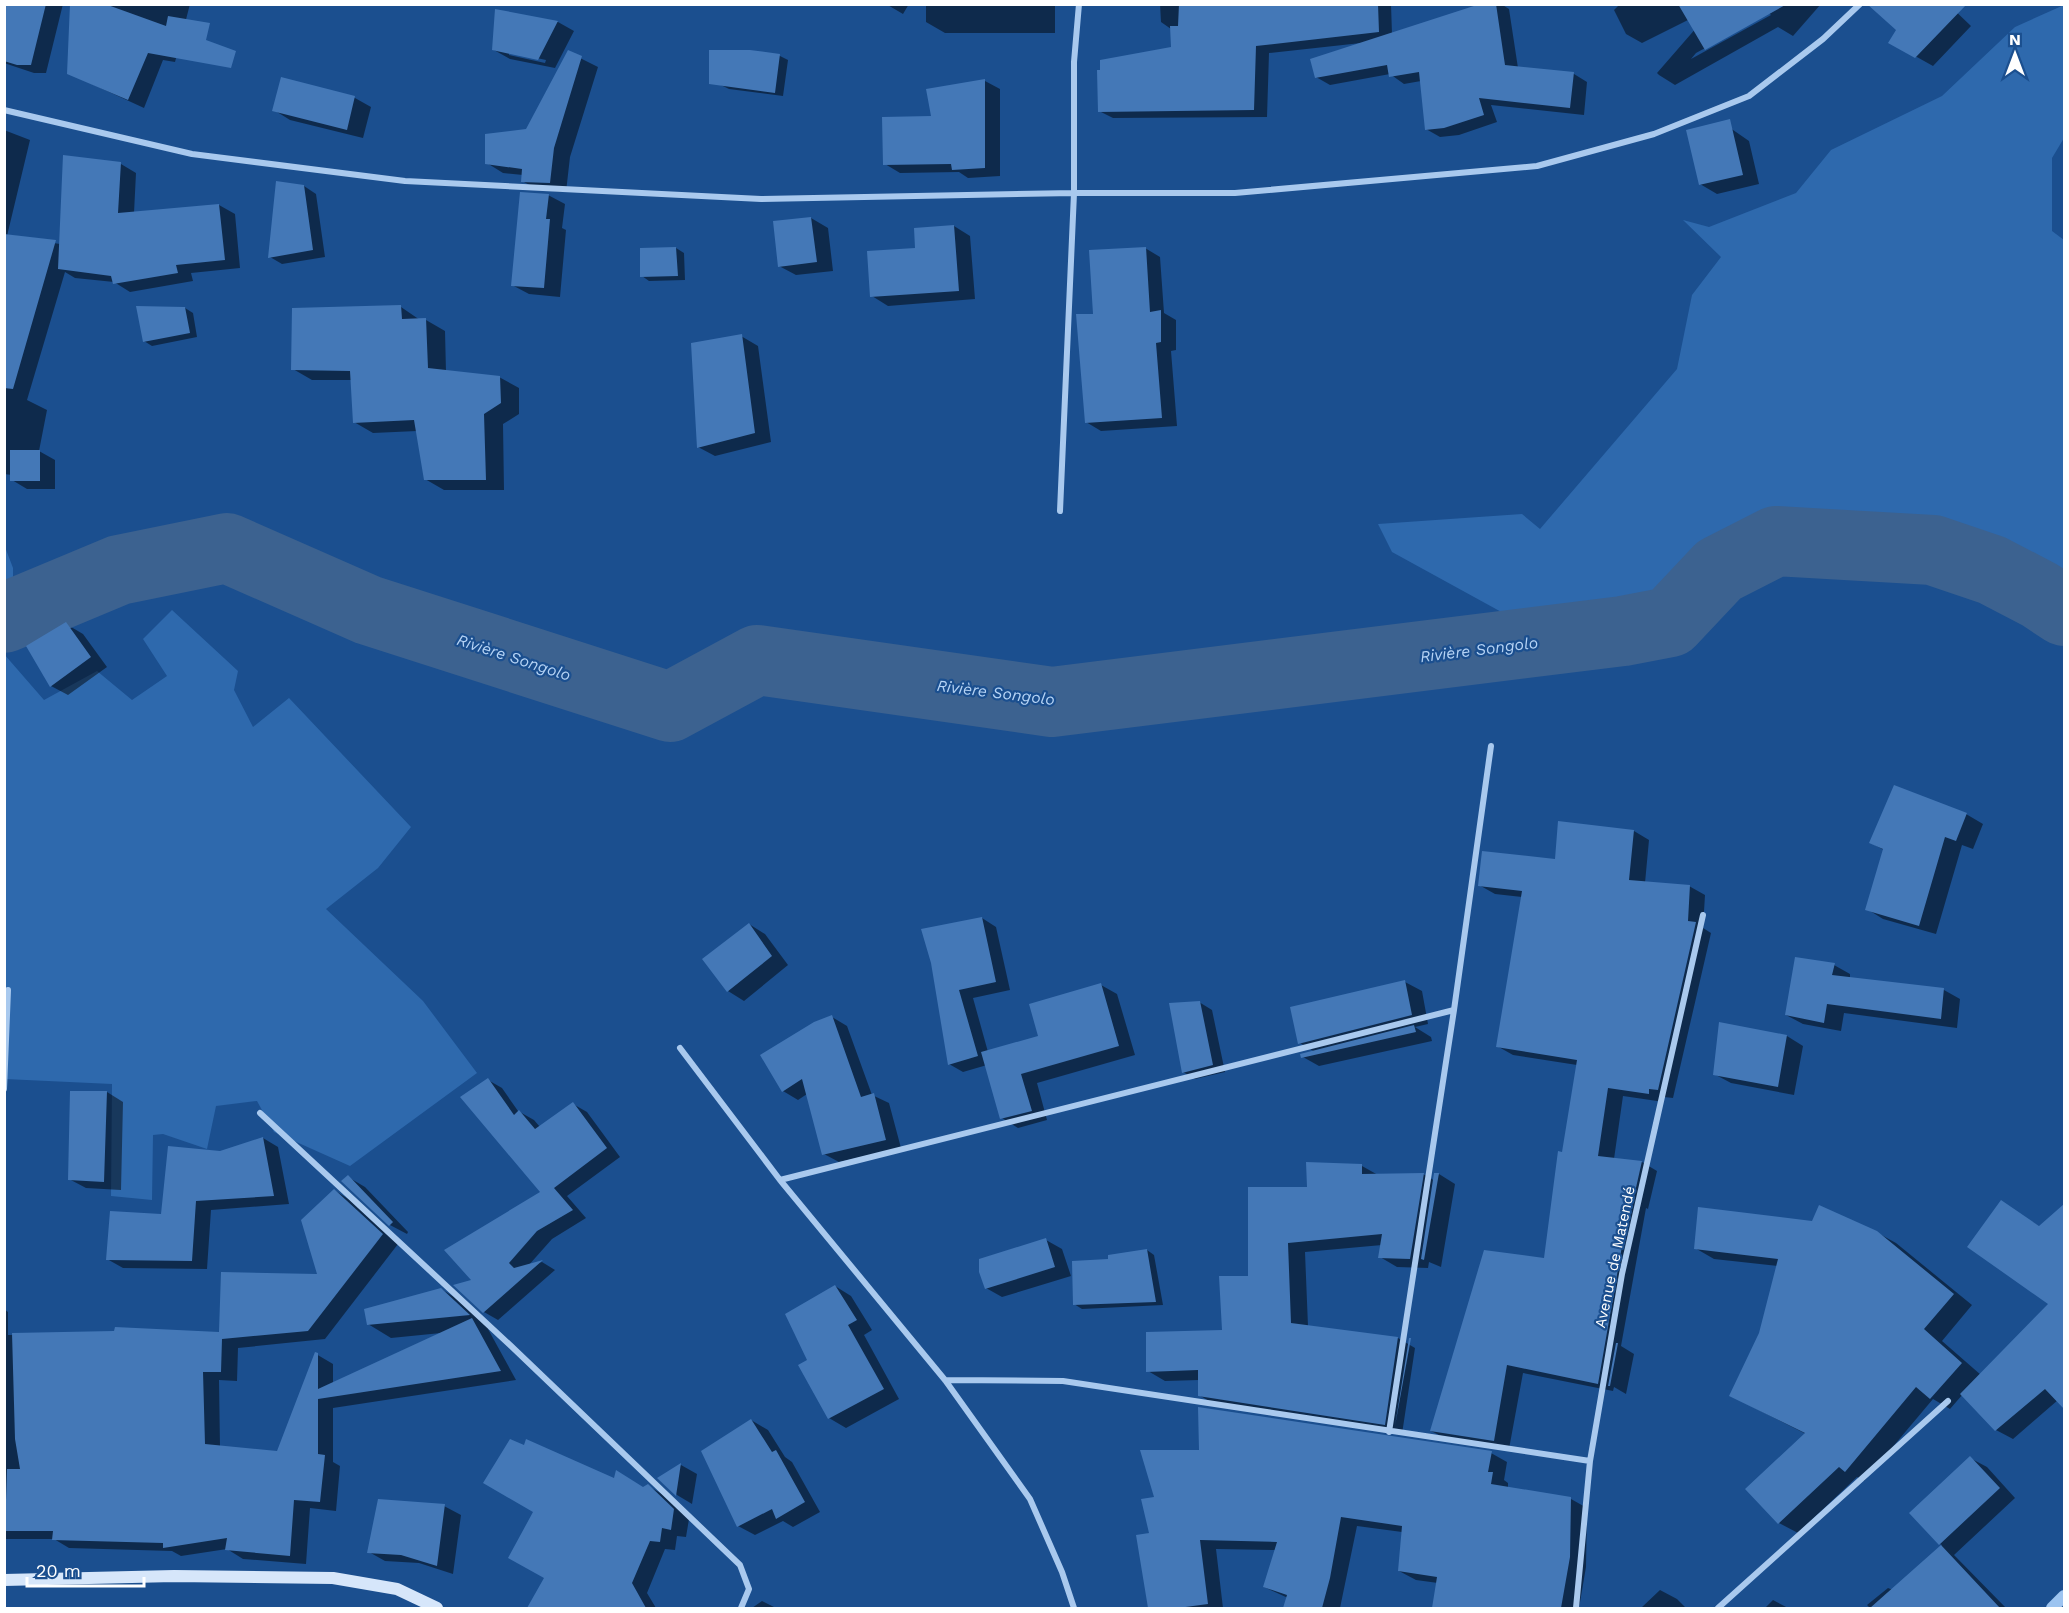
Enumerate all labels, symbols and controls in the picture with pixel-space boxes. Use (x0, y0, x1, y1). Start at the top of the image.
north arrow (1985, 24, 2045, 84)
text: N (2009, 30, 2021, 49)
water label: Rivière Songolo (454, 630, 573, 685)
water label: Rivière Songolo (1419, 633, 1539, 666)
water label: Rivière Songolo (936, 676, 1056, 709)
street label: Avenue de Matendé (1591, 1184, 1639, 1330)
scale bar (27, 1550, 144, 1588)
text: 20 m (36, 1560, 81, 1581)

